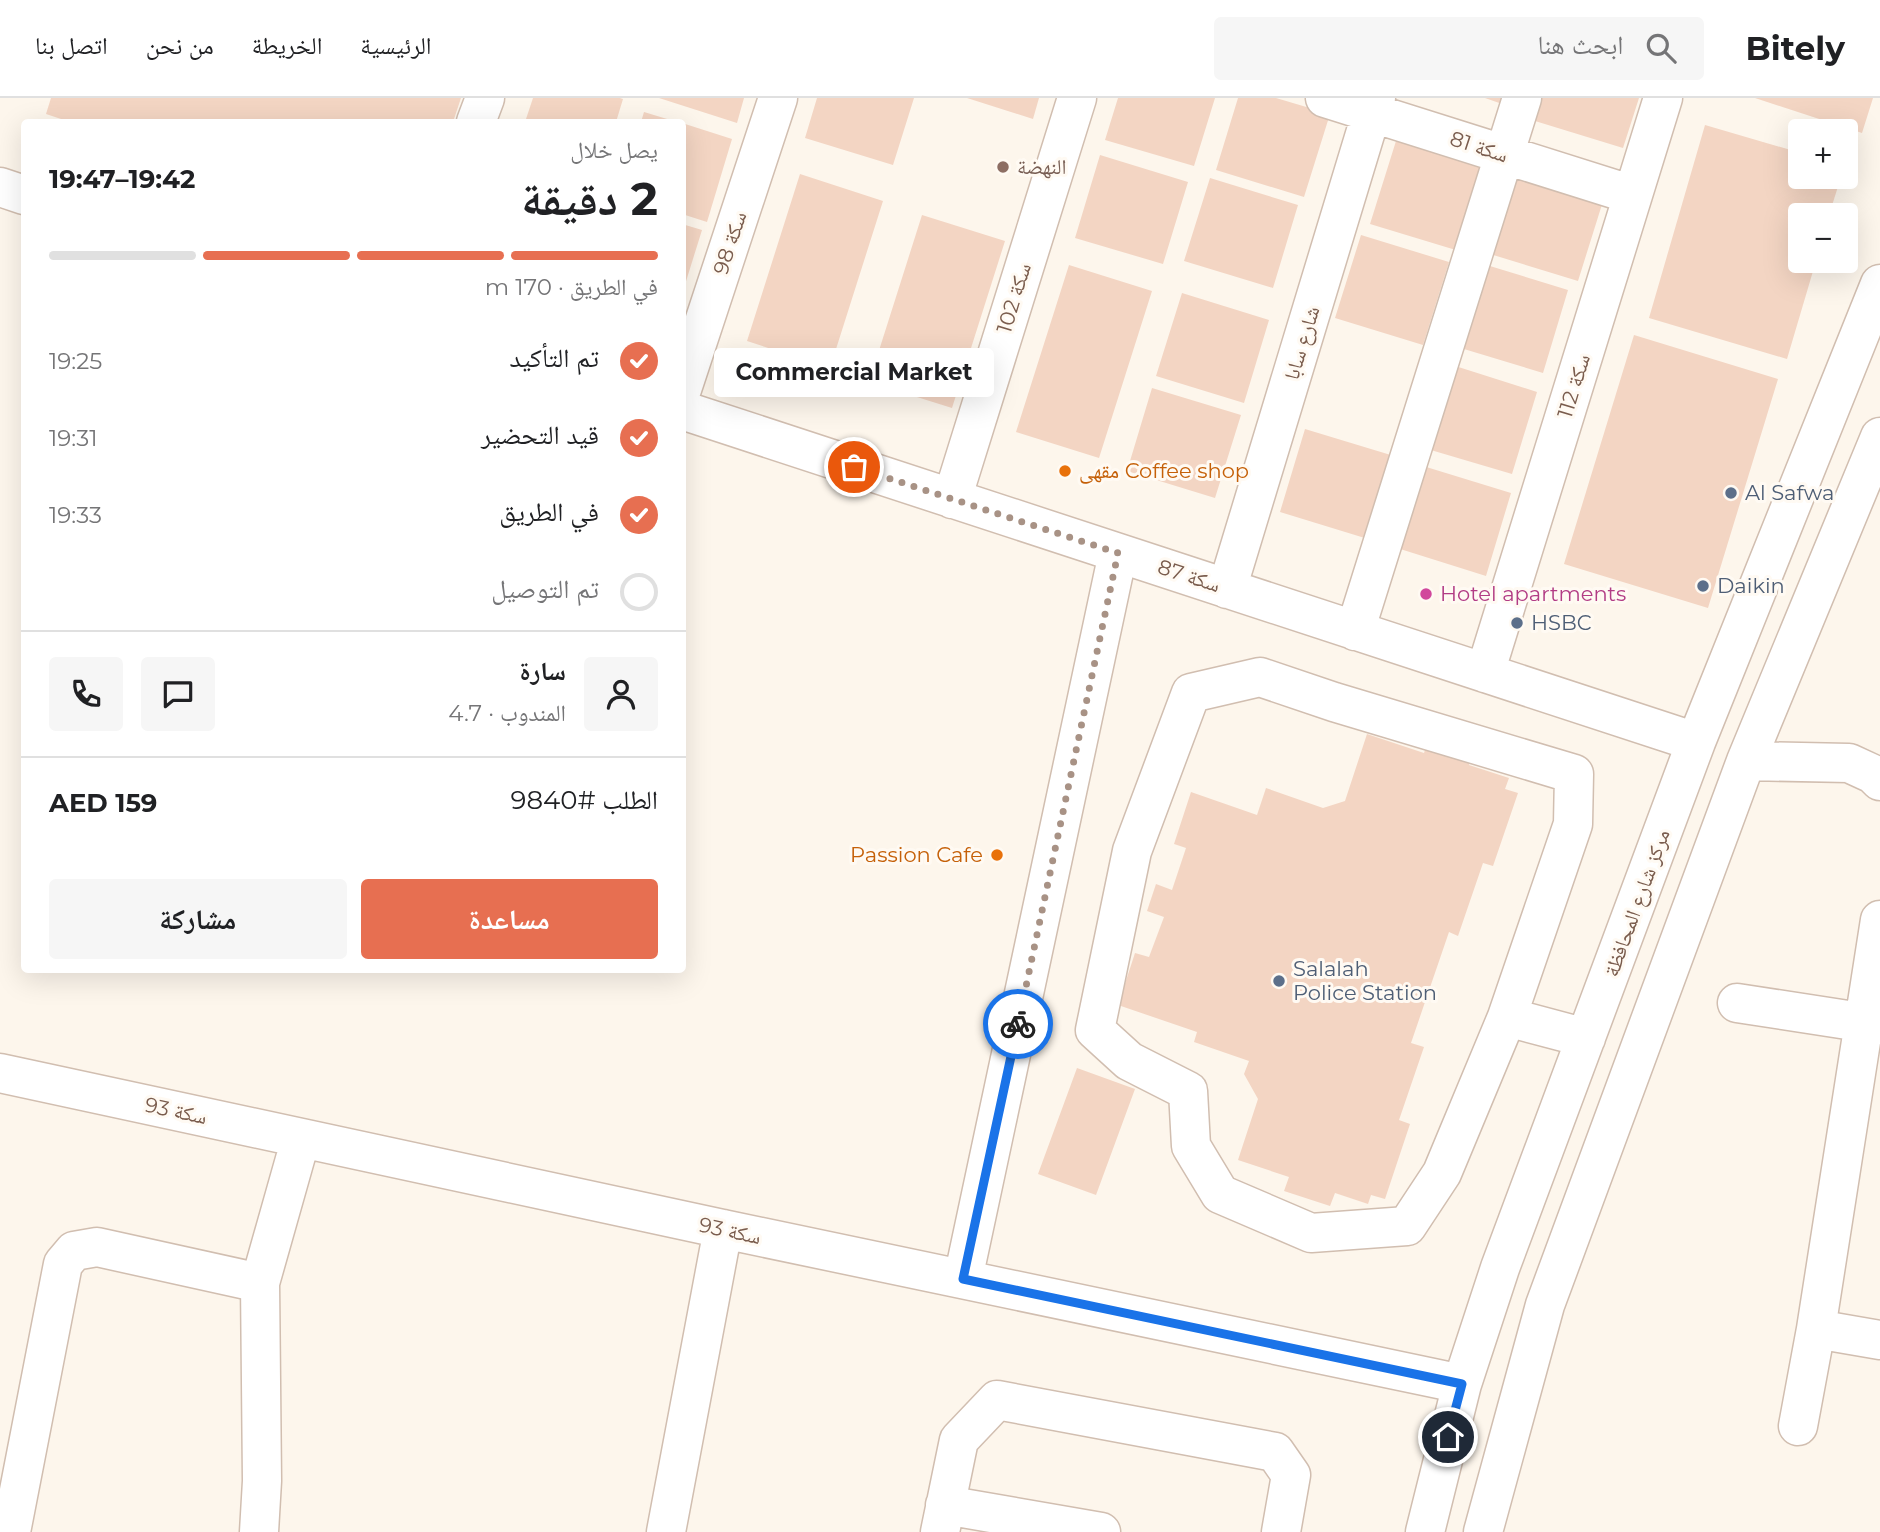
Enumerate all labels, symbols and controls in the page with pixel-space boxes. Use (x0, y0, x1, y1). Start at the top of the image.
search box (1214, 17, 1704, 80)
text: Bitely (1746, 28, 1845, 68)
text: ابحث هنا (1537, 29, 1624, 61)
icon: search (1642, 29, 1680, 67)
text: اتصل بنا (35, 31, 108, 60)
text: من نحن (146, 31, 214, 60)
text: الخريطة (252, 31, 322, 60)
text: الرئيسية (360, 31, 431, 60)
map controls (1788, 119, 1858, 273)
button: + (1788, 119, 1858, 189)
street label: سكة 81 (1447, 125, 1511, 168)
text: يصل خلال (570, 136, 658, 164)
place label: النهضة (1017, 154, 1066, 179)
marker: النهضة (995, 159, 1011, 175)
text: 19:42–19:47 (49, 163, 195, 195)
text: 2 دقيقة (521, 170, 658, 227)
button: − (1788, 203, 1858, 273)
street label: سكة 98 (708, 208, 751, 277)
street label: سكة 102 (991, 260, 1036, 336)
text: في الطريق · 170 m (485, 273, 658, 301)
street label: شارع سابا (1279, 303, 1325, 383)
text: تم التأكيد (509, 342, 599, 374)
icon: check (620, 342, 658, 380)
text: 19:25 (49, 347, 102, 375)
callout: Commercial Market (714, 348, 994, 397)
street label: سكة 112 (1552, 351, 1595, 421)
text: Commercial Market (736, 358, 972, 386)
text: قيد التحضير (481, 419, 599, 451)
icon: check (620, 419, 658, 457)
text: 19:31 (49, 424, 97, 452)
pin (824, 437, 884, 497)
icon: bag (835, 448, 873, 486)
place label: مقهى Coffee shop (1079, 458, 1249, 484)
marker: مقهى Coffee shop (1057, 463, 1073, 479)
place label: Al Safwa (1745, 480, 1834, 505)
marker: Al Safwa (1723, 485, 1739, 501)
text: في الطريق (499, 496, 599, 528)
icon: check (620, 496, 658, 534)
text: 19:33 (49, 501, 102, 529)
street label: سكة 87 (1155, 554, 1224, 597)
text: تم التوصيل (491, 573, 599, 605)
place label: Daikin (1717, 573, 1785, 598)
marker: Daikin (1695, 578, 1711, 594)
place label: Hotel apartments (1440, 581, 1626, 606)
marker: Hotel apartments (1418, 586, 1434, 602)
place label: HSBC (1531, 610, 1592, 635)
marker: HSBC (1509, 615, 1525, 631)
text: سارة (519, 655, 566, 687)
button: phone (49, 657, 123, 731)
button: chat (141, 657, 215, 731)
button: person (584, 657, 658, 731)
text: المندوب · 4.7 (448, 699, 566, 727)
text: الطلب #9840 (511, 784, 658, 816)
text: AED 159 (49, 787, 157, 819)
street label: مركز شارع المحافظة (1598, 826, 1676, 980)
place label: Passion Cafe (850, 842, 983, 867)
marker: Passion Cafe (989, 847, 1005, 863)
button: مشاركة (49, 879, 347, 959)
button: مساعدة (361, 879, 658, 959)
place label: Salalah Police Station (1293, 956, 1437, 1005)
marker: Salalah Police Station (1271, 973, 1287, 989)
courier (983, 989, 1053, 1059)
icon: bike (999, 1005, 1037, 1043)
street label: سكة 93 (143, 1092, 209, 1129)
street label: سكة 93 (697, 1212, 763, 1249)
pin (1418, 1407, 1478, 1467)
icon: home (1429, 1418, 1467, 1456)

